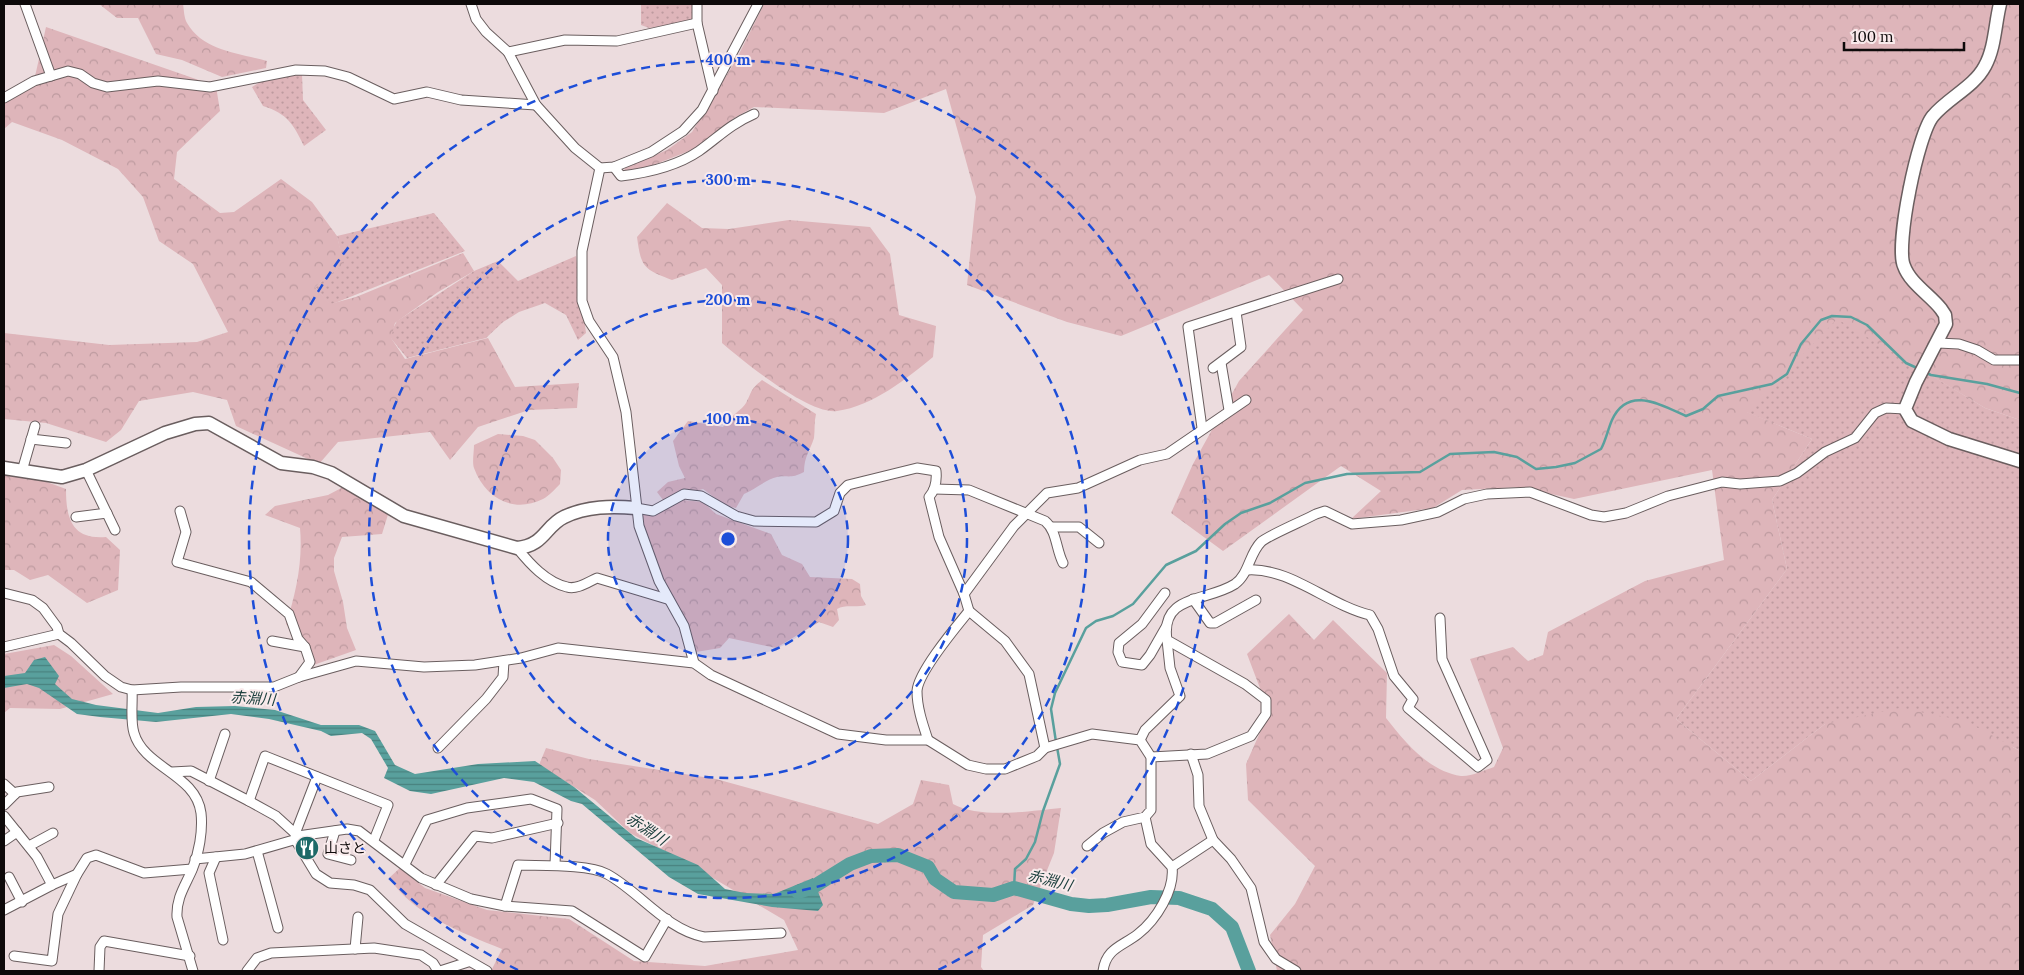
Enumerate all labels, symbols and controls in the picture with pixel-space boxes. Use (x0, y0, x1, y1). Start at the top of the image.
scale bar (1844, 20, 1964, 52)
text: 100 m (1852, 27, 1893, 46)
text: 400 m (705, 50, 751, 69)
text: 300 m (705, 170, 751, 189)
text: 200 m (706, 290, 751, 309)
text: 100 m (707, 409, 750, 428)
centre of rings (719, 530, 737, 548)
water label: 赤淵川 (230, 687, 278, 709)
water label: 赤淵川 (623, 809, 673, 850)
restaurant icon: 山さと (294, 835, 320, 861)
place label: 山さと (324, 839, 366, 857)
water label: 赤淵川 (1026, 865, 1076, 895)

